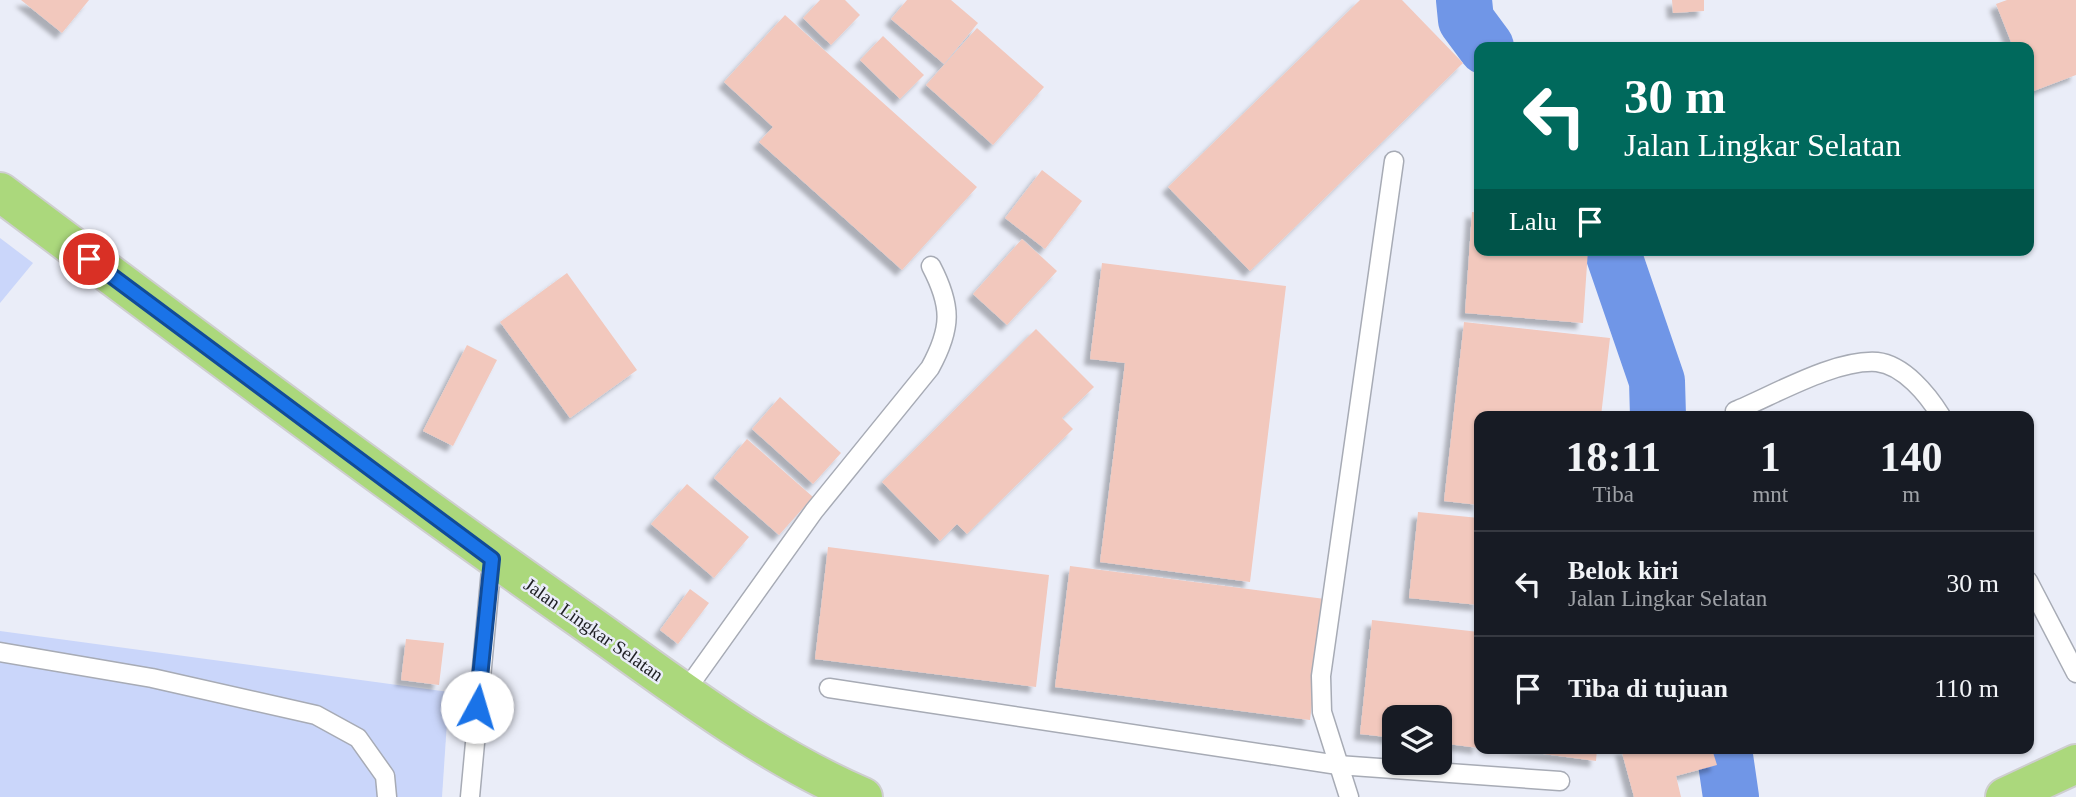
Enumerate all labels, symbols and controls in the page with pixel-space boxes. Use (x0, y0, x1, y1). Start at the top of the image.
text: 30 m (1624, 69, 1726, 124)
icon: left (1509, 70, 1600, 161)
text: Jalan Lingkar Selatan (1624, 127, 1901, 163)
icon: arrive (1571, 203, 1609, 241)
text: Lalu (1509, 207, 1557, 236)
pin (59, 229, 119, 289)
icon: arrive (70, 240, 108, 278)
text: 18:11 (1565, 434, 1661, 480)
text: 1 (1760, 434, 1781, 480)
text: 140 (1880, 434, 1943, 480)
text: Tiba (1593, 482, 1634, 507)
text: mnt (1752, 482, 1788, 507)
text: m (1902, 482, 1920, 507)
text: Belok kiri (1568, 556, 1679, 585)
icon: left (1509, 565, 1547, 603)
text: 30 m (1946, 569, 1999, 598)
street label: Jalan Lingkar Selatan (520, 574, 668, 686)
text: Jalan Lingkar Selatan (1568, 586, 1767, 611)
position arrow (440, 670, 514, 744)
icon: arrive (1509, 670, 1547, 708)
text: Tiba di tujuan (1568, 674, 1728, 703)
text: 110 m (1934, 674, 1999, 703)
map controls (1382, 705, 1452, 775)
button: layers (1382, 705, 1452, 775)

